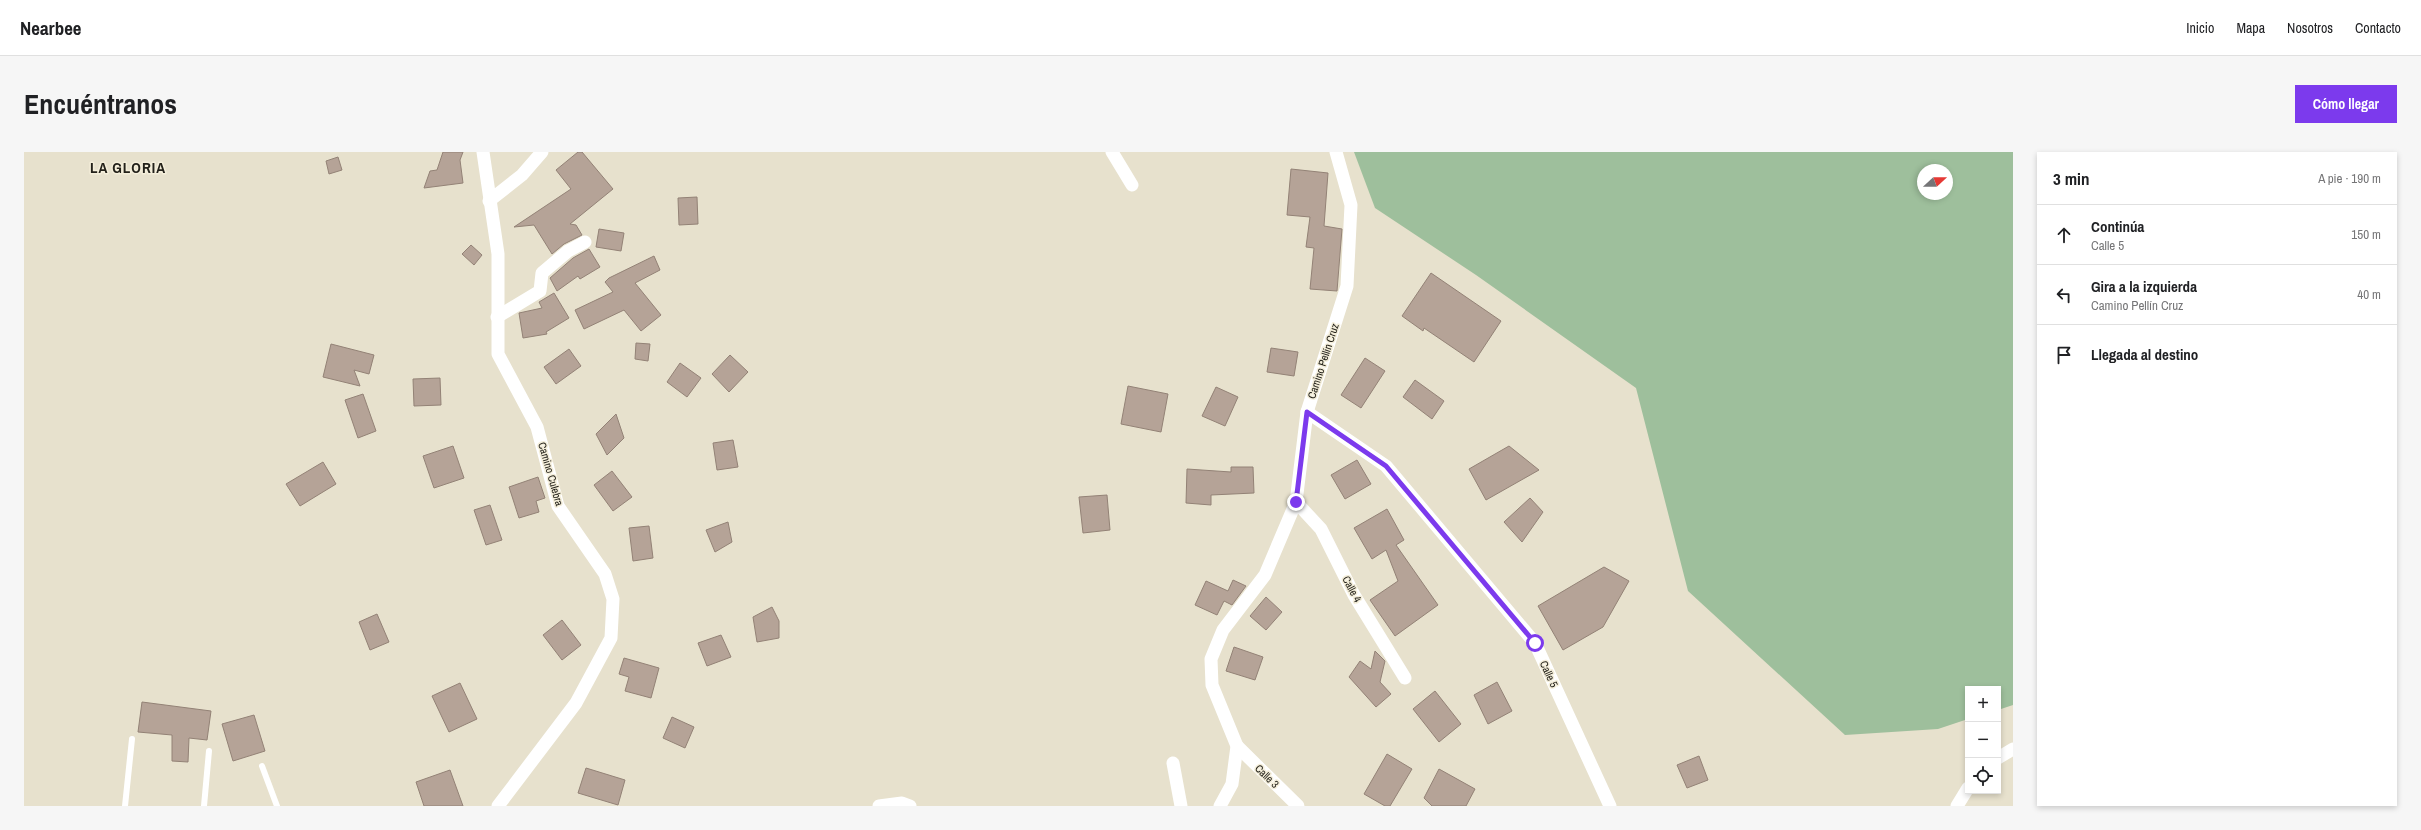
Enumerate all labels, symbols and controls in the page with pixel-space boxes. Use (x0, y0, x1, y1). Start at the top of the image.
text: Nearbee (20, 15, 81, 41)
text: Inicio (2186, 19, 2214, 37)
text: Mapa (2236, 19, 2265, 37)
text: Nosotros (2287, 19, 2333, 37)
text: Contacto (2355, 19, 2401, 37)
text: Encuéntranos (24, 85, 177, 123)
button: Cómo llegar (2295, 85, 2397, 123)
district label: LA GLORIA (90, 157, 166, 178)
north arrow (1917, 164, 1953, 200)
text: 3 min (2053, 167, 2089, 190)
text: A pie · 190 m (2318, 170, 2381, 187)
text: Continúa (2091, 216, 2144, 237)
icon: ahead (2053, 224, 2075, 246)
text: 150 m (2351, 226, 2381, 243)
text: Calle 5 (2091, 237, 2124, 254)
text: Gira a la izquierda (2091, 276, 2197, 297)
icon: left (2053, 284, 2075, 306)
text: 40 m (2357, 286, 2381, 303)
text: Camino Pellín Cruz (2091, 297, 2183, 314)
street label: Camino Pellín Cruz (1304, 321, 1342, 400)
icon: arrive (2053, 344, 2075, 366)
text: Llegada al destino (2091, 344, 2198, 365)
street label: Camino Culebra (535, 441, 567, 507)
route end (1287, 493, 1305, 511)
street label: Calle 4 (1339, 573, 1365, 605)
route start (1526, 634, 1544, 652)
street label: Calle 5 (1537, 658, 1561, 690)
map controls (1965, 686, 2001, 794)
button: + (1965, 686, 2001, 722)
button: − (1965, 722, 2001, 758)
button: locate (1965, 758, 2001, 794)
street label: Calle 3 (1252, 761, 1282, 791)

